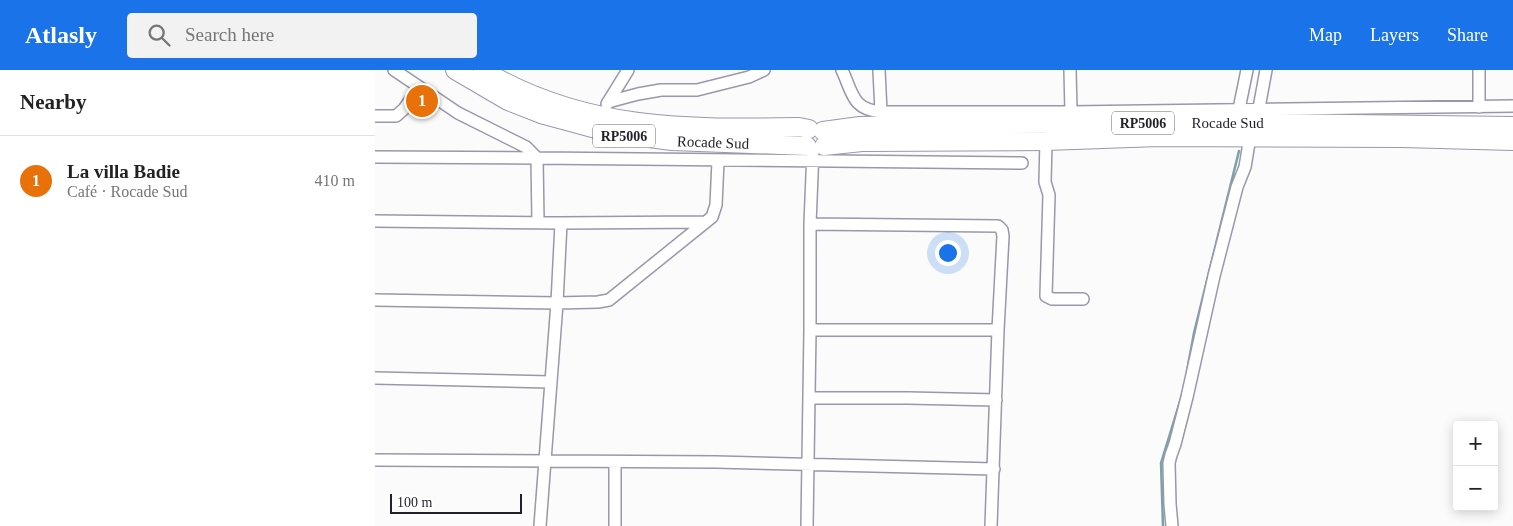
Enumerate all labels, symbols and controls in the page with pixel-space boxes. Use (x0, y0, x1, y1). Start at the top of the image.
search box (127, 13, 477, 58)
icon: search (145, 21, 173, 49)
text: Atlasly (25, 22, 97, 48)
text: Search here (185, 24, 274, 45)
text: Map (1309, 25, 1342, 45)
text: Layers (1370, 25, 1419, 45)
text: Share (1447, 25, 1488, 45)
pin: 1 (406, 82, 438, 120)
text: Nearby (20, 90, 87, 114)
road number: RP5006 (1112, 112, 1174, 134)
street label: Rocade Sud (1192, 115, 1264, 131)
road number: RP5006 (593, 124, 655, 148)
street label: Rocade Sud (677, 133, 750, 152)
text: La villa Badie (67, 161, 180, 182)
text: 1 (32, 172, 40, 189)
text: 410 m (315, 172, 355, 189)
text: Café · Rocade Sud (67, 183, 187, 200)
your location (935, 240, 961, 266)
map controls (1453, 421, 1498, 511)
button: + (1453, 421, 1498, 466)
button: − (1453, 466, 1498, 511)
scale bar (390, 491, 523, 514)
text: 100 m (397, 495, 432, 510)

